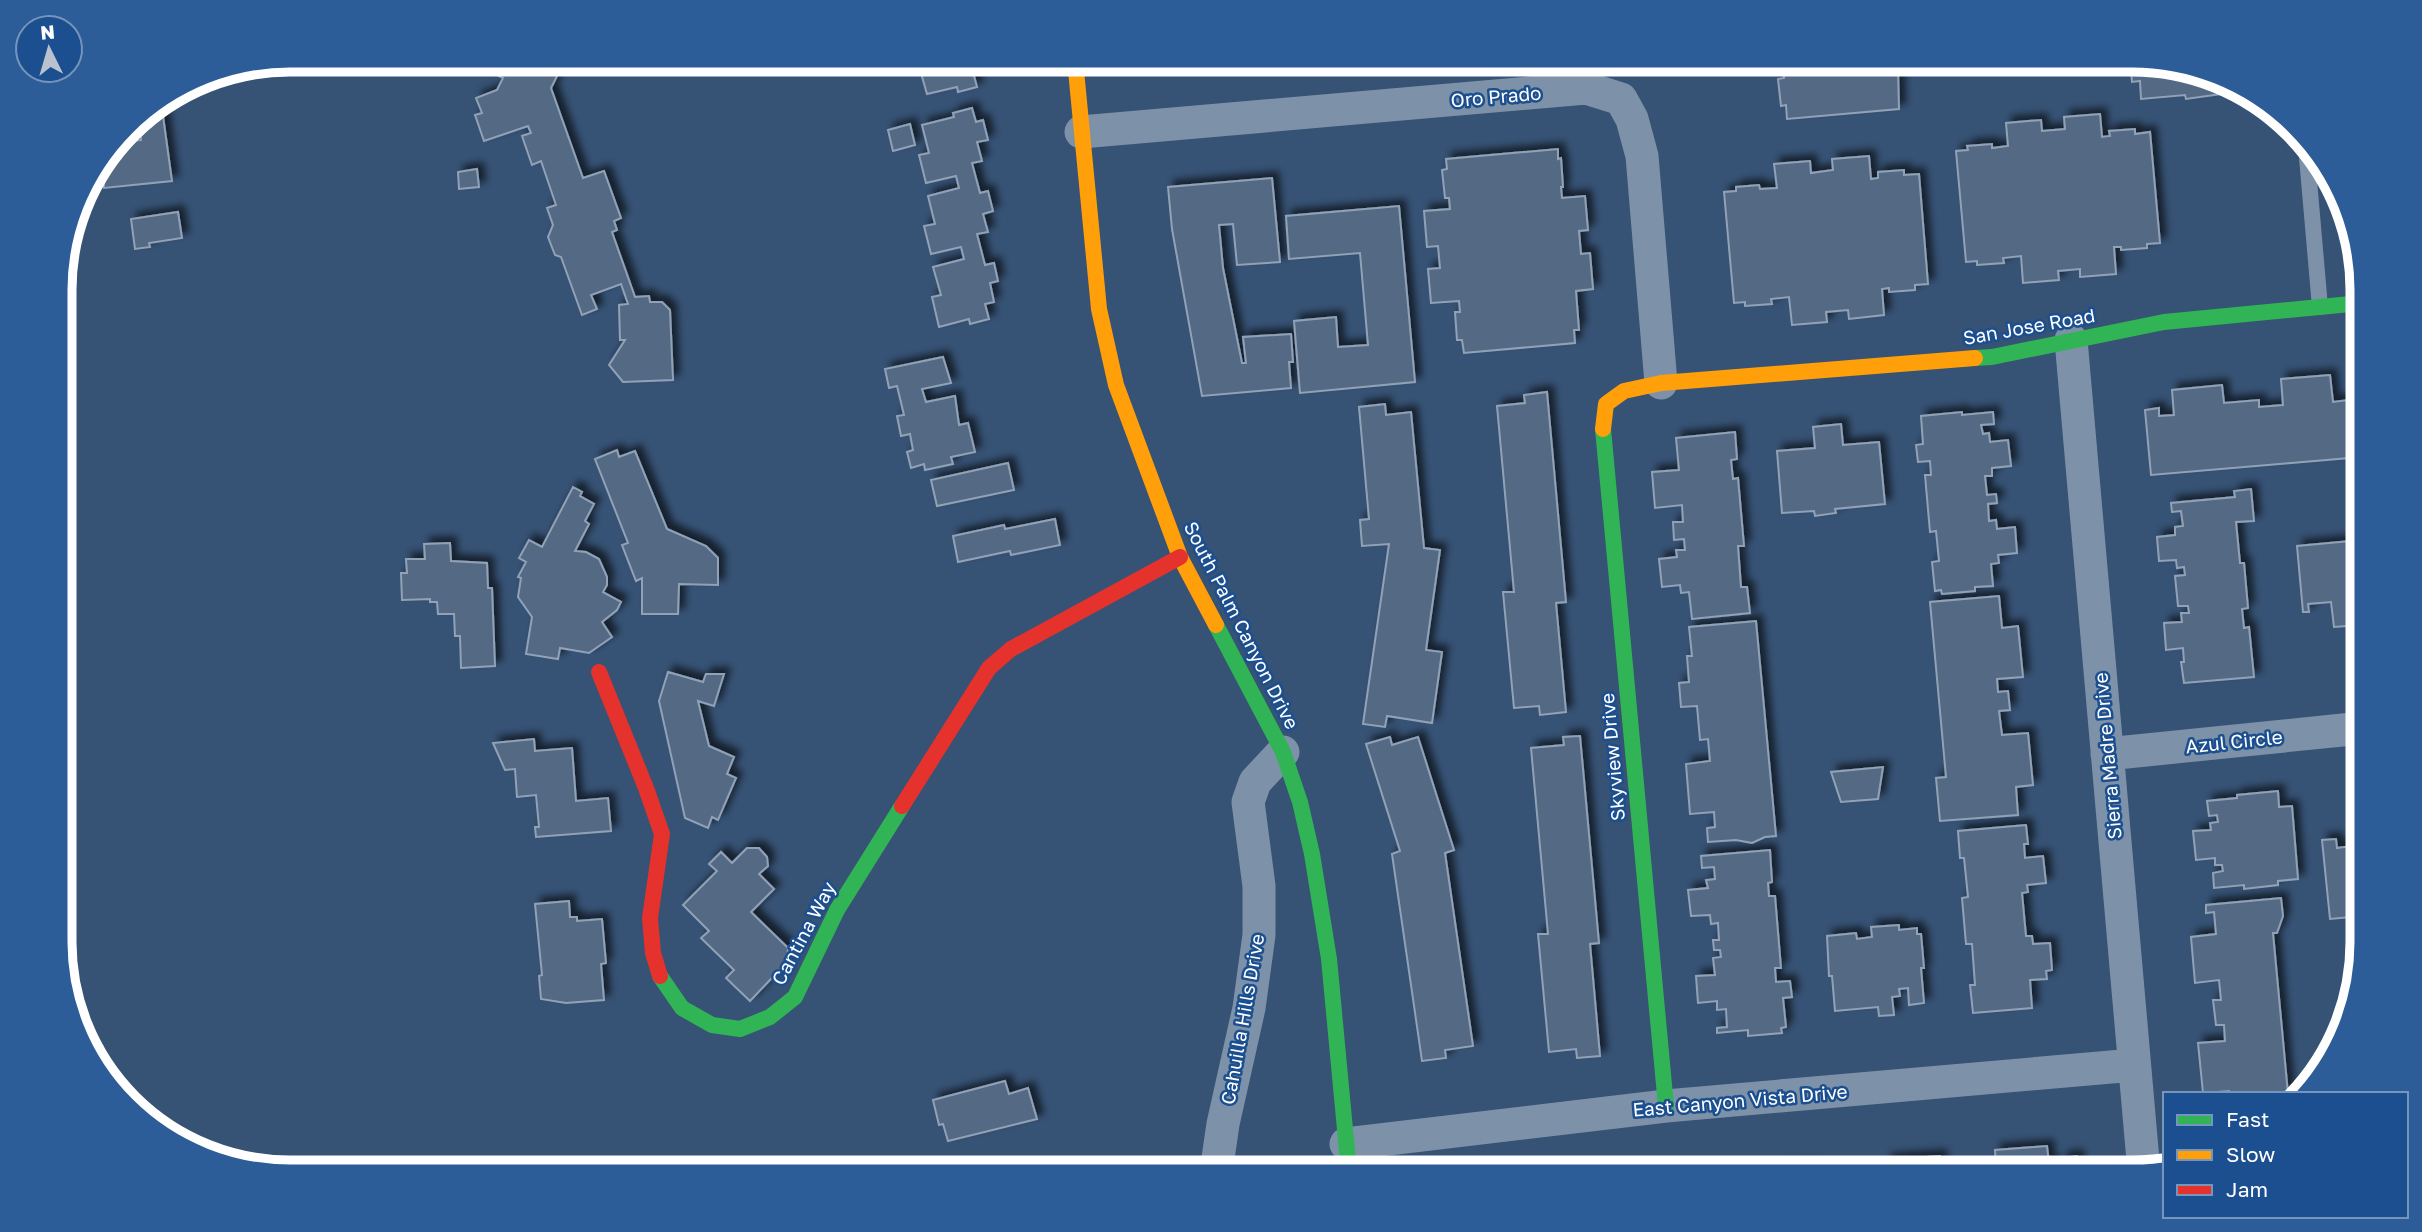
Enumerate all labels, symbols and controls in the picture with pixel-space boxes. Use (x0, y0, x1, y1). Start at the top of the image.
north arrow (14, 14, 84, 84)
text: N (39, 19, 56, 44)
street label: Oro Prado (1450, 81, 1542, 111)
street label: San Jose Road (1961, 303, 2097, 349)
street label: South Palm Canyon Drive (1180, 517, 1304, 733)
street label: Sierra Madre Drive (2088, 672, 2126, 840)
street label: Skyview Drive (1595, 692, 1629, 822)
street label: Azul Circle (2184, 724, 2284, 758)
street label: Cantina Way (766, 877, 840, 989)
street label: Cahuilla Hills Drive (1216, 932, 1268, 1106)
street label: East Canyon Vista Drive (1632, 1079, 1848, 1121)
legend (2163, 1092, 2408, 1218)
text: Fast (2226, 1106, 2269, 1132)
text: Slow (2226, 1141, 2275, 1167)
text: Jam (2226, 1176, 2268, 1202)

